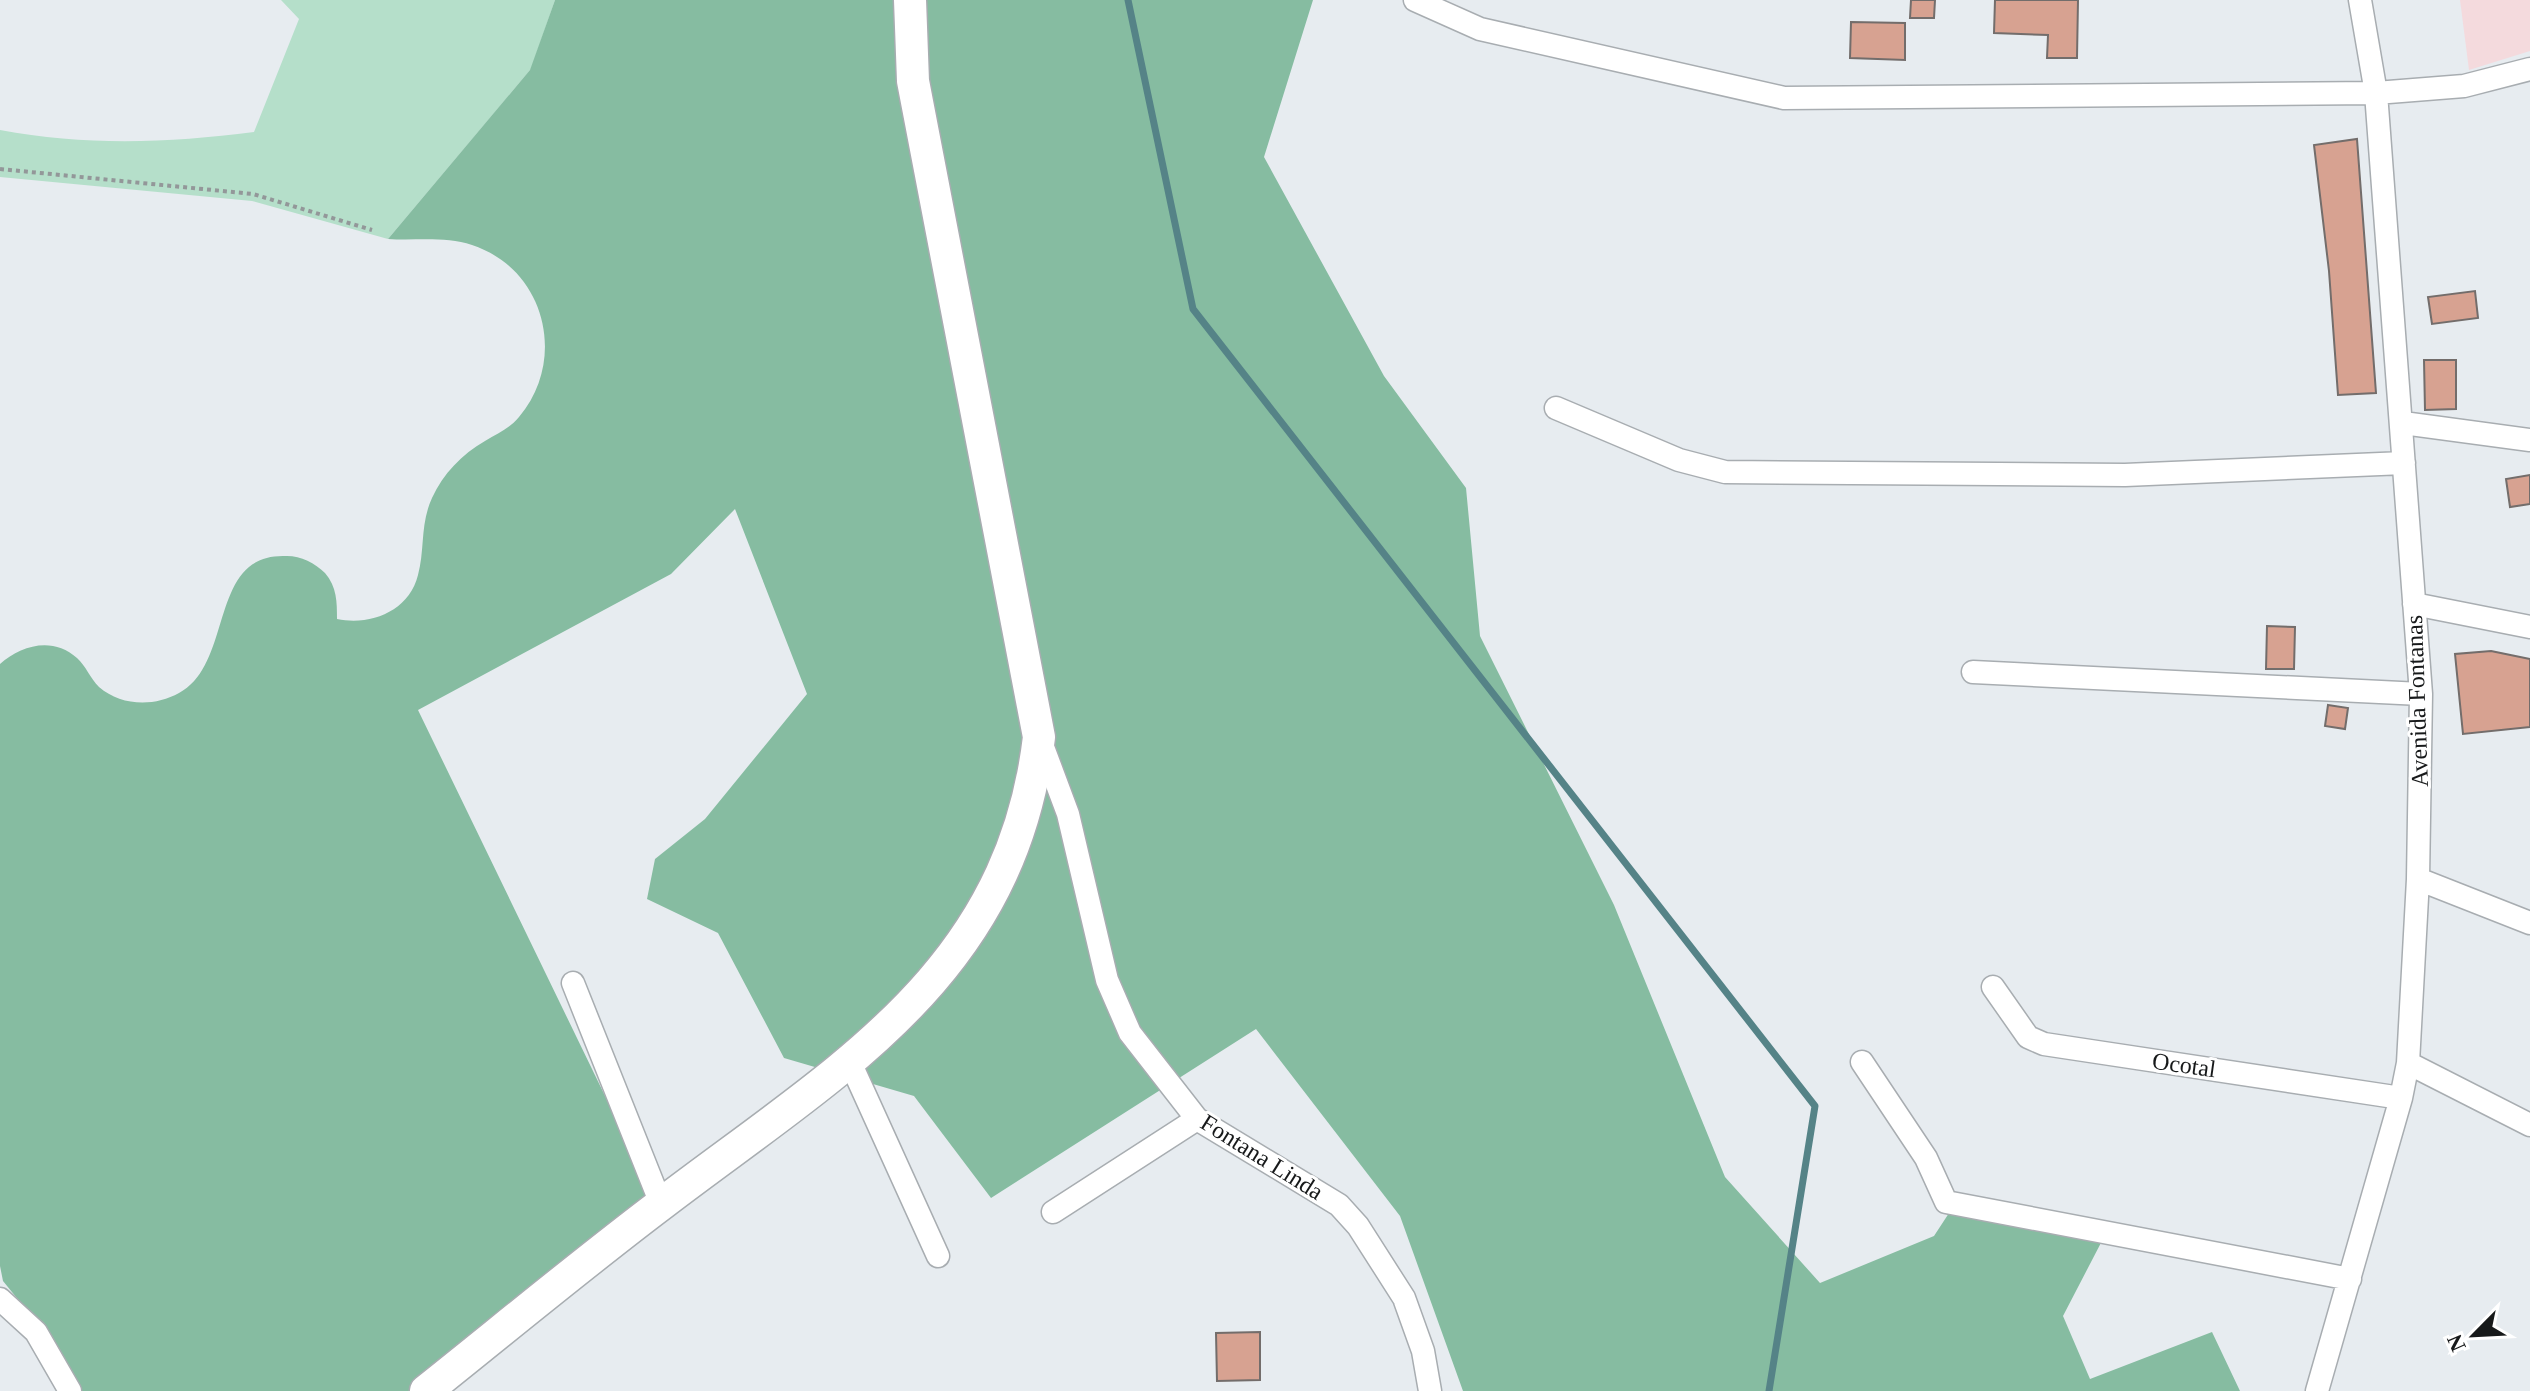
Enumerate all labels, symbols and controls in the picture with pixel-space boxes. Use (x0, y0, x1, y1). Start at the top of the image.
street label: Avenida Fontanas (2401, 615, 2433, 787)
street label: Ocotal (2151, 1048, 2218, 1082)
street label: Fontana Linda (1196, 1109, 1328, 1205)
north arrow (2434, 1295, 2514, 1375)
text: N (2441, 1330, 2471, 1355)

